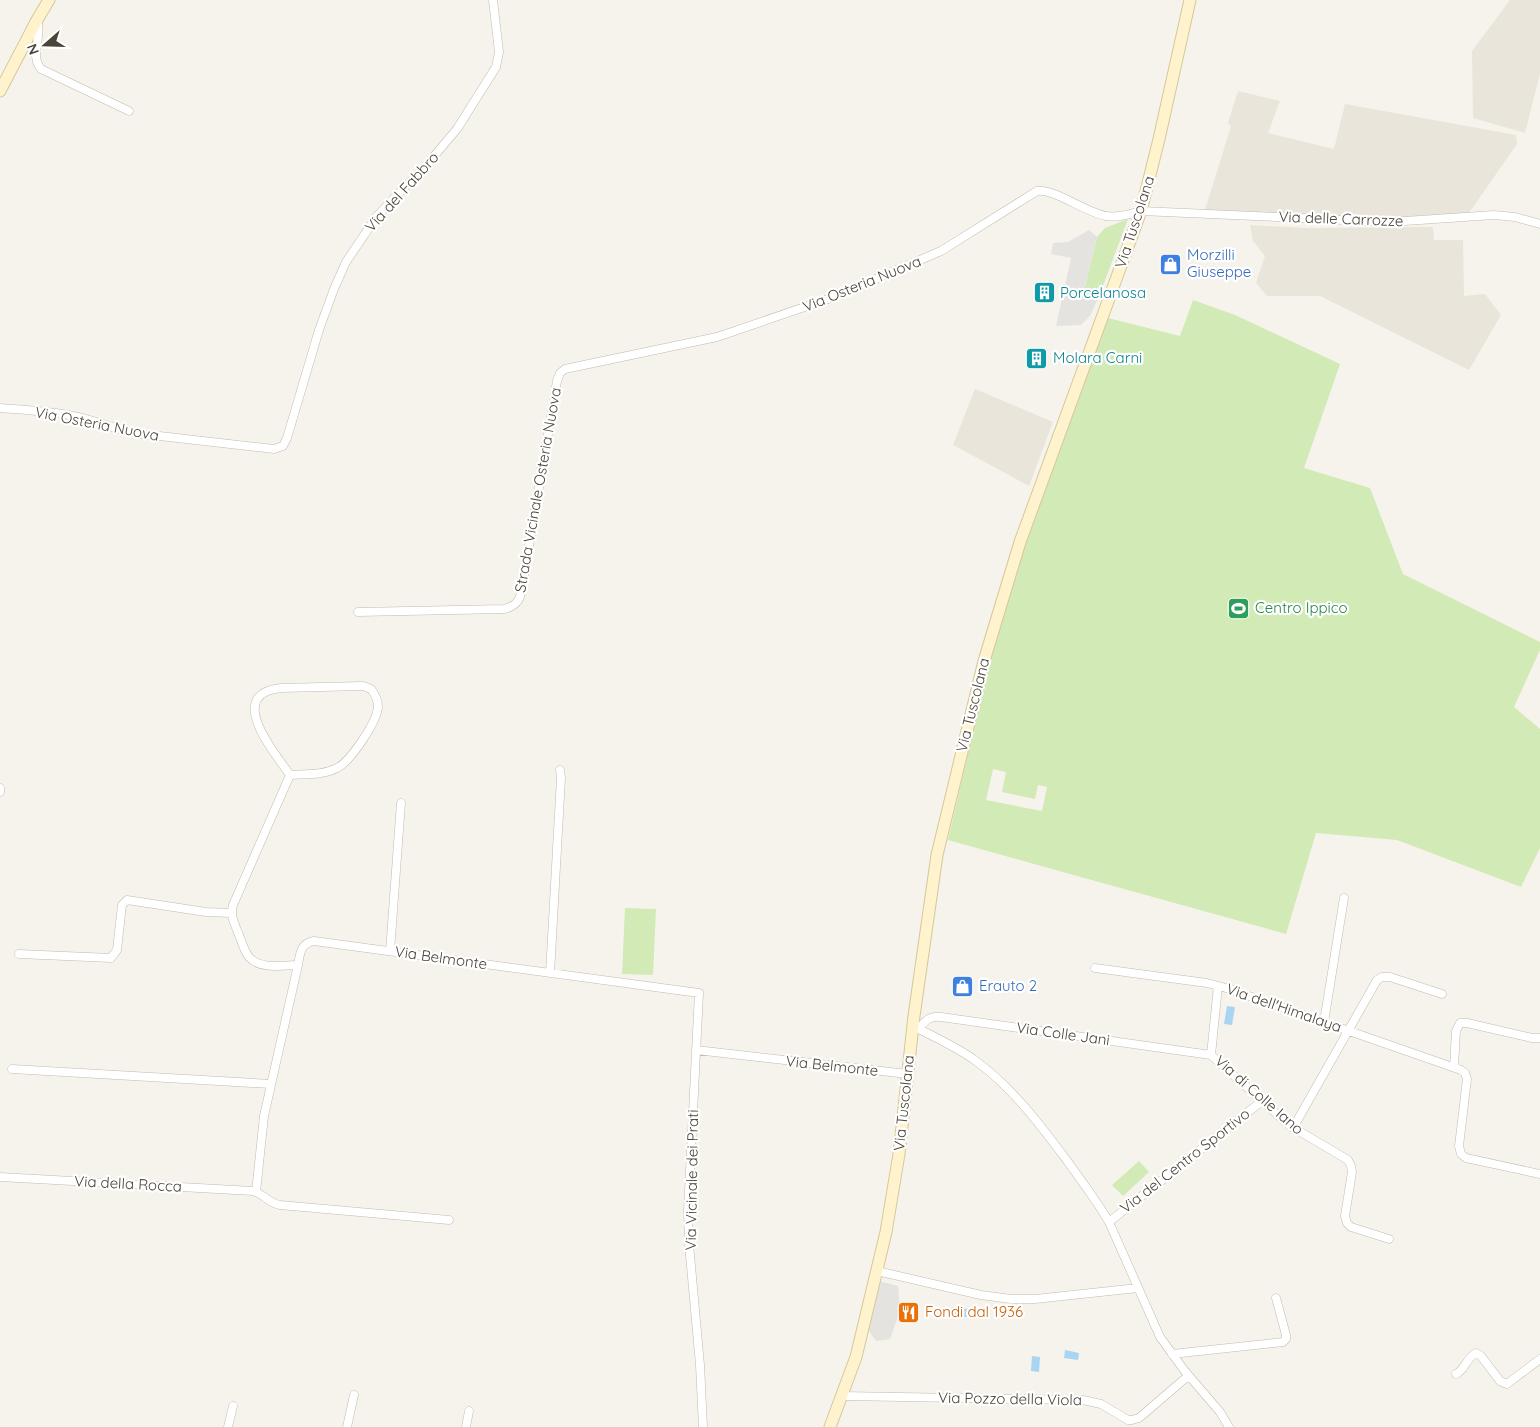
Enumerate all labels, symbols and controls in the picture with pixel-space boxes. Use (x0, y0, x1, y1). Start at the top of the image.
north arrow (20, 20, 70, 70)
text: N (23, 42, 43, 57)
street label: Via del Fabbro (361, 148, 443, 236)
street label: Via Tuscolana (1111, 173, 1158, 271)
street label: Via delle Carrozze (1278, 207, 1404, 230)
place label: Morzilli Giuseppe (1187, 245, 1251, 281)
street label: Via Osteria Nuova (800, 251, 924, 316)
shop icon: Morzilli Giuseppe (1159, 252, 1183, 276)
building icon: Porcelanosa (1032, 281, 1056, 305)
place label: Porcelanosa (1060, 283, 1146, 302)
building icon: Molara Carni (1025, 346, 1049, 370)
place label: Molara Carni (1053, 348, 1142, 367)
street label: Strada Vicinale Osteria Nuova (510, 386, 565, 594)
street label: Via Osteria Nuova (33, 402, 161, 445)
sports icon: Centro Ippico (1227, 596, 1251, 620)
place label: Centro Ippico (1255, 598, 1348, 617)
street label: Via Tuscolana (952, 656, 993, 754)
street label: Via Belmonte (394, 942, 488, 973)
shop icon: Erauto 2 (951, 974, 975, 998)
place label: Erauto 2 (979, 976, 1037, 995)
street label: Via dell'Himalaya (1224, 979, 1344, 1036)
street label: Via Colle Jani (1015, 1018, 1111, 1049)
street label: Via Belmonte (785, 1051, 879, 1080)
street label: Via di Colle Iano (1211, 1051, 1308, 1138)
street label: Via Tuscolana (889, 1054, 918, 1152)
street label: Via del Centro Sportivo (1116, 1104, 1253, 1217)
street label: Via Vicinale dei Prati (681, 1109, 702, 1251)
street label: Via della Rocca (74, 1171, 182, 1196)
restaurant icon: Fondi dal 1936 (897, 1300, 921, 1324)
place label: Fondi dal 1936 (925, 1302, 1023, 1321)
street label: Via Pozzo della Viola (938, 1388, 1082, 1409)

